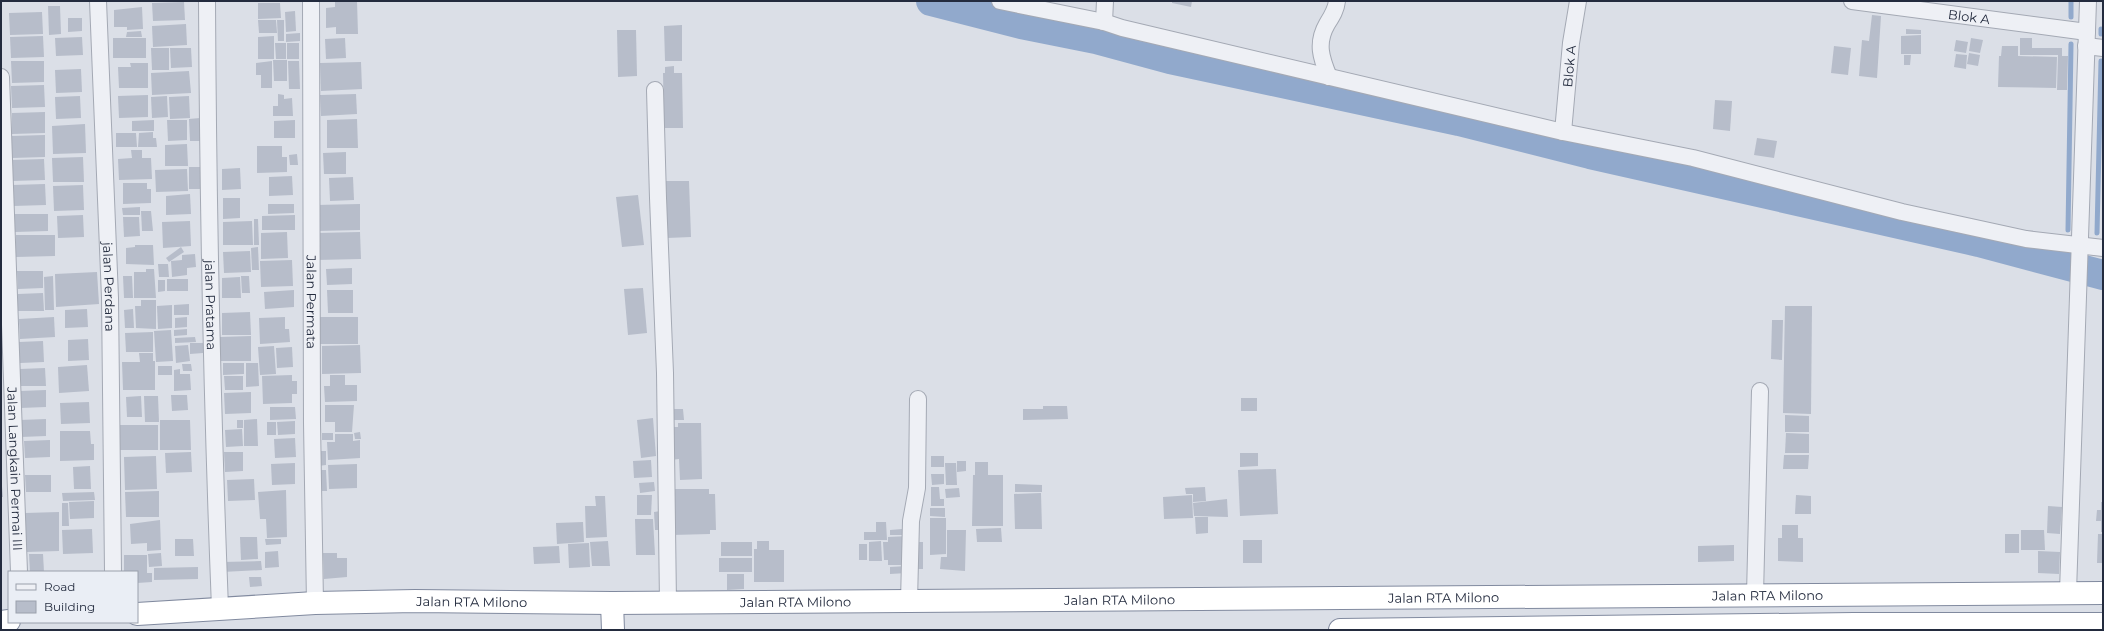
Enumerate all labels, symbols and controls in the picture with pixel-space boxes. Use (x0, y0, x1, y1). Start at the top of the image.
street label: Blok A (1947, 6, 1992, 27)
street label: Blok A (1559, 44, 1579, 88)
street label: jalan Perdana (100, 240, 118, 332)
street label: Jalan Permata (304, 254, 320, 349)
street label: jalan Pratama (202, 258, 220, 350)
street label: Jalan Langkain Permai III (4, 386, 26, 551)
legend (8, 571, 138, 623)
text: Road (44, 579, 75, 594)
street label: Jalan RTA Milono (1711, 587, 1823, 604)
street label: Jalan RTA Milono (1387, 589, 1499, 606)
street label: Jalan RTA Milono (1063, 591, 1175, 608)
street label: Jalan RTA Milono (415, 593, 527, 610)
street label: Jalan RTA Milono (739, 593, 851, 610)
text: Building (44, 599, 95, 614)

